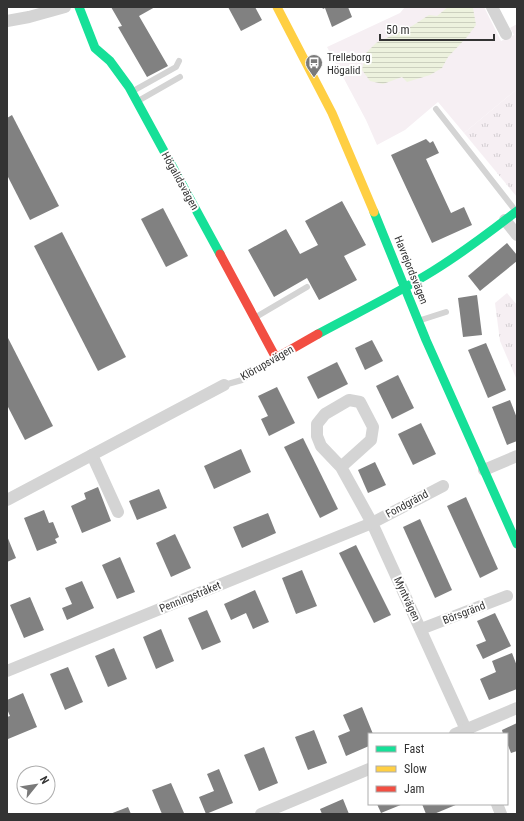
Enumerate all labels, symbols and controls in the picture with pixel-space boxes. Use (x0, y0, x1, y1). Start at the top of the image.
scale bar (380, 16, 494, 42)
text: 50 m (386, 23, 410, 37)
place label: Trelleborg Högalid (327, 51, 371, 77)
bus stop icon: Trelleborg Högalid (304, 53, 324, 78)
street label: Högalidsvägen (159, 150, 201, 212)
street label: Havrejordsvägen (391, 234, 431, 306)
street label: Klörupsvägen (238, 343, 296, 383)
street label: Fondgränd (384, 487, 430, 521)
street label: Myntvägen (391, 575, 423, 623)
street label: Penningstråket (157, 579, 223, 615)
street label: Börsgränd (441, 599, 487, 627)
legend (368, 733, 508, 805)
text: Fast (404, 742, 425, 756)
text: Slow (404, 762, 427, 776)
north arrow (16, 765, 56, 805)
text: N (37, 774, 52, 787)
text: Jam (404, 782, 425, 796)

